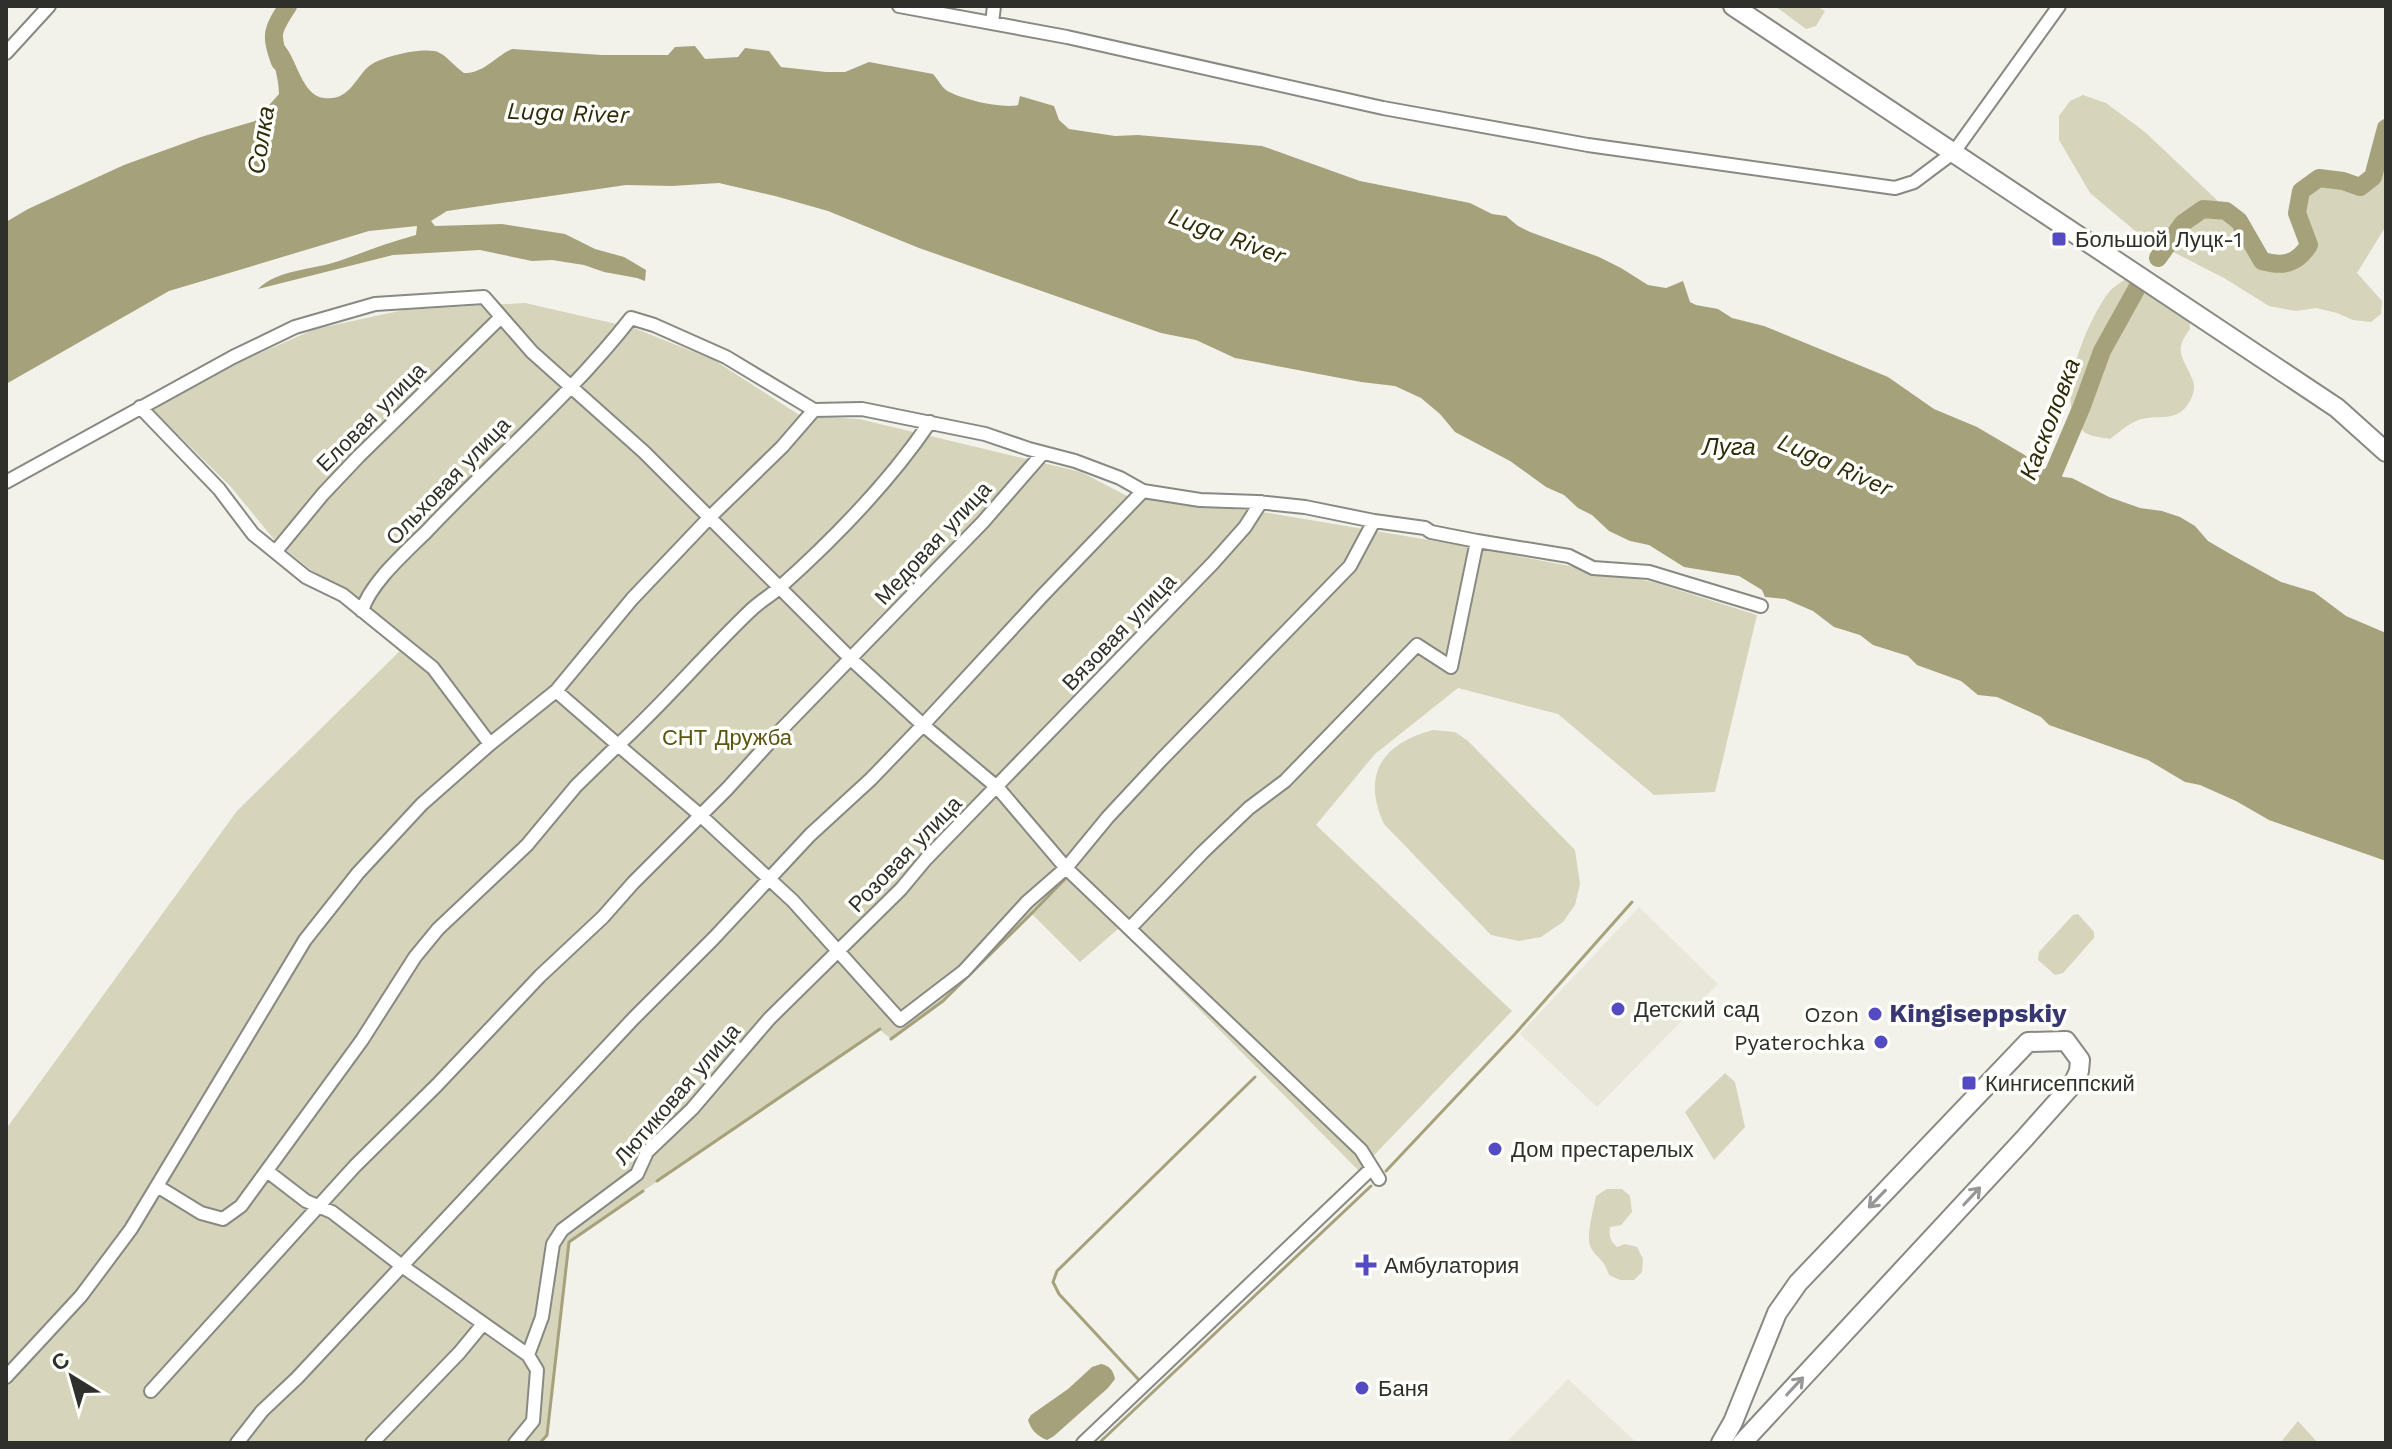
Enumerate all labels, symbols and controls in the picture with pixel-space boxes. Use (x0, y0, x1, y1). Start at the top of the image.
water label: Luga River (506, 97, 631, 129)
water label: Солка (242, 104, 280, 176)
water label: Luga River (1165, 202, 1291, 271)
place label: Большой Луцк-1 (2075, 227, 2242, 252)
marker: Большой Луцк-1 (2050, 230, 2068, 248)
water label: Касколовка (2014, 354, 2086, 484)
street label: Еловая улица (311, 357, 431, 477)
street label: Ольховая улица (381, 411, 516, 550)
water label: Luga River (1773, 427, 1898, 503)
water label: Луга (1700, 433, 1756, 461)
street label: Медовая улица (870, 476, 997, 610)
street label: Вязовая улица (1057, 568, 1181, 695)
park label: СНТ Дружба (662, 725, 793, 750)
street label: Розовая улица (843, 790, 967, 917)
place label: Детский сад (1634, 997, 1759, 1022)
district label: Kingiseppskiy (1889, 998, 2067, 1028)
marker: Детский сад (1609, 1000, 1627, 1018)
place label: Ozon (1804, 1002, 1859, 1027)
marker: Ozon (1866, 1005, 1884, 1023)
street label: Лютиковая улица (609, 1018, 745, 1170)
place label: Pyaterochka (1734, 1030, 1865, 1055)
marker: Pyaterochka (1872, 1033, 1890, 1051)
place label: Кингисеппский (1985, 1071, 2135, 1096)
marker: Кингисеппский (1960, 1074, 1978, 1092)
place label: Дом престарелых (1511, 1137, 1694, 1162)
marker: Дом престарелых (1486, 1140, 1504, 1158)
one-way arrow (1963, 1186, 1981, 1206)
one-way arrow (1868, 1189, 1887, 1209)
place label: Амбулатория (1384, 1253, 1519, 1278)
marker: Амбулатория (1355, 1254, 1377, 1276)
north arrow (32, 1337, 112, 1417)
text: С (46, 1347, 74, 1376)
place label: Баня (1378, 1376, 1429, 1401)
one-way arrow (1785, 1376, 1804, 1396)
marker: Баня (1353, 1379, 1371, 1397)

